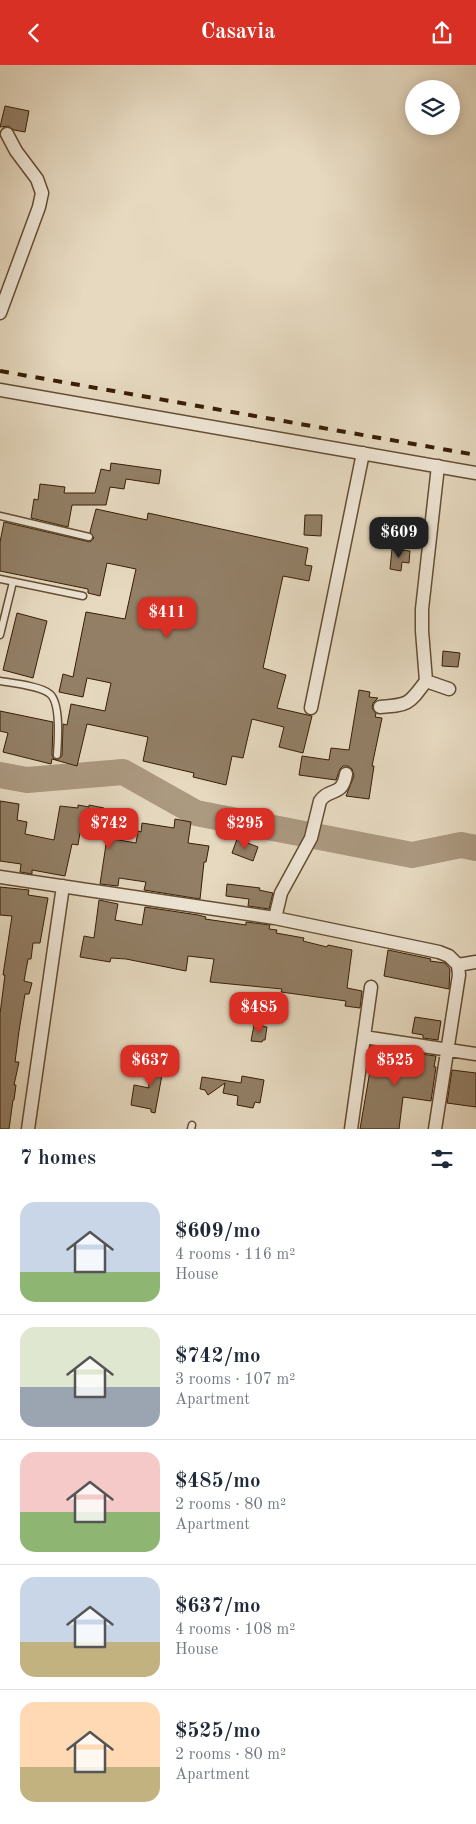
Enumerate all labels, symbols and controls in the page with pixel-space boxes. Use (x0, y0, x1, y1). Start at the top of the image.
icon: back (20, 19, 48, 47)
icon: share (428, 19, 456, 47)
text: Casavia (201, 21, 275, 43)
map controls (405, 80, 460, 135)
button: layers (405, 80, 460, 135)
pin: $609 (369, 517, 429, 559)
text: $609 (380, 525, 418, 541)
pin: $411 (137, 597, 197, 639)
text: $411 (148, 605, 186, 621)
pin: $742 (79, 807, 139, 850)
pin: $295 (215, 807, 275, 850)
text: $742 (90, 816, 128, 832)
text: $295 (226, 816, 264, 832)
pin: $485 (229, 991, 289, 1034)
text: $485 (240, 1000, 278, 1016)
pin: $637 (120, 1045, 180, 1087)
pin: $525 (365, 1045, 425, 1087)
text: $637 (131, 1053, 169, 1069)
text: $525 (376, 1053, 414, 1069)
icon: filters (428, 1145, 456, 1173)
text: 7 homes (20, 1148, 96, 1169)
text: $609/mo (175, 1221, 261, 1242)
icon: home (60, 1222, 120, 1282)
text: 4 rooms · 116 m² (175, 1247, 295, 1263)
text: House (175, 1267, 218, 1283)
text: $742/mo (175, 1346, 261, 1367)
icon: home (60, 1347, 120, 1407)
text: 3 rooms · 107 m² (175, 1372, 295, 1388)
text: Apartment (175, 1392, 250, 1408)
text: $485/mo (175, 1471, 261, 1492)
icon: home (60, 1472, 120, 1532)
text: 2 rooms · 80 m² (175, 1497, 286, 1513)
text: Apartment (175, 1517, 250, 1533)
text: $637/mo (175, 1596, 261, 1617)
icon: home (60, 1597, 120, 1657)
text: 4 rooms · 108 m² (175, 1622, 295, 1638)
text: House (175, 1642, 218, 1658)
text: $525/mo (175, 1721, 261, 1742)
icon: home (60, 1722, 120, 1782)
text: 2 rooms · 80 m² (175, 1747, 286, 1763)
text: Apartment (175, 1767, 250, 1783)

